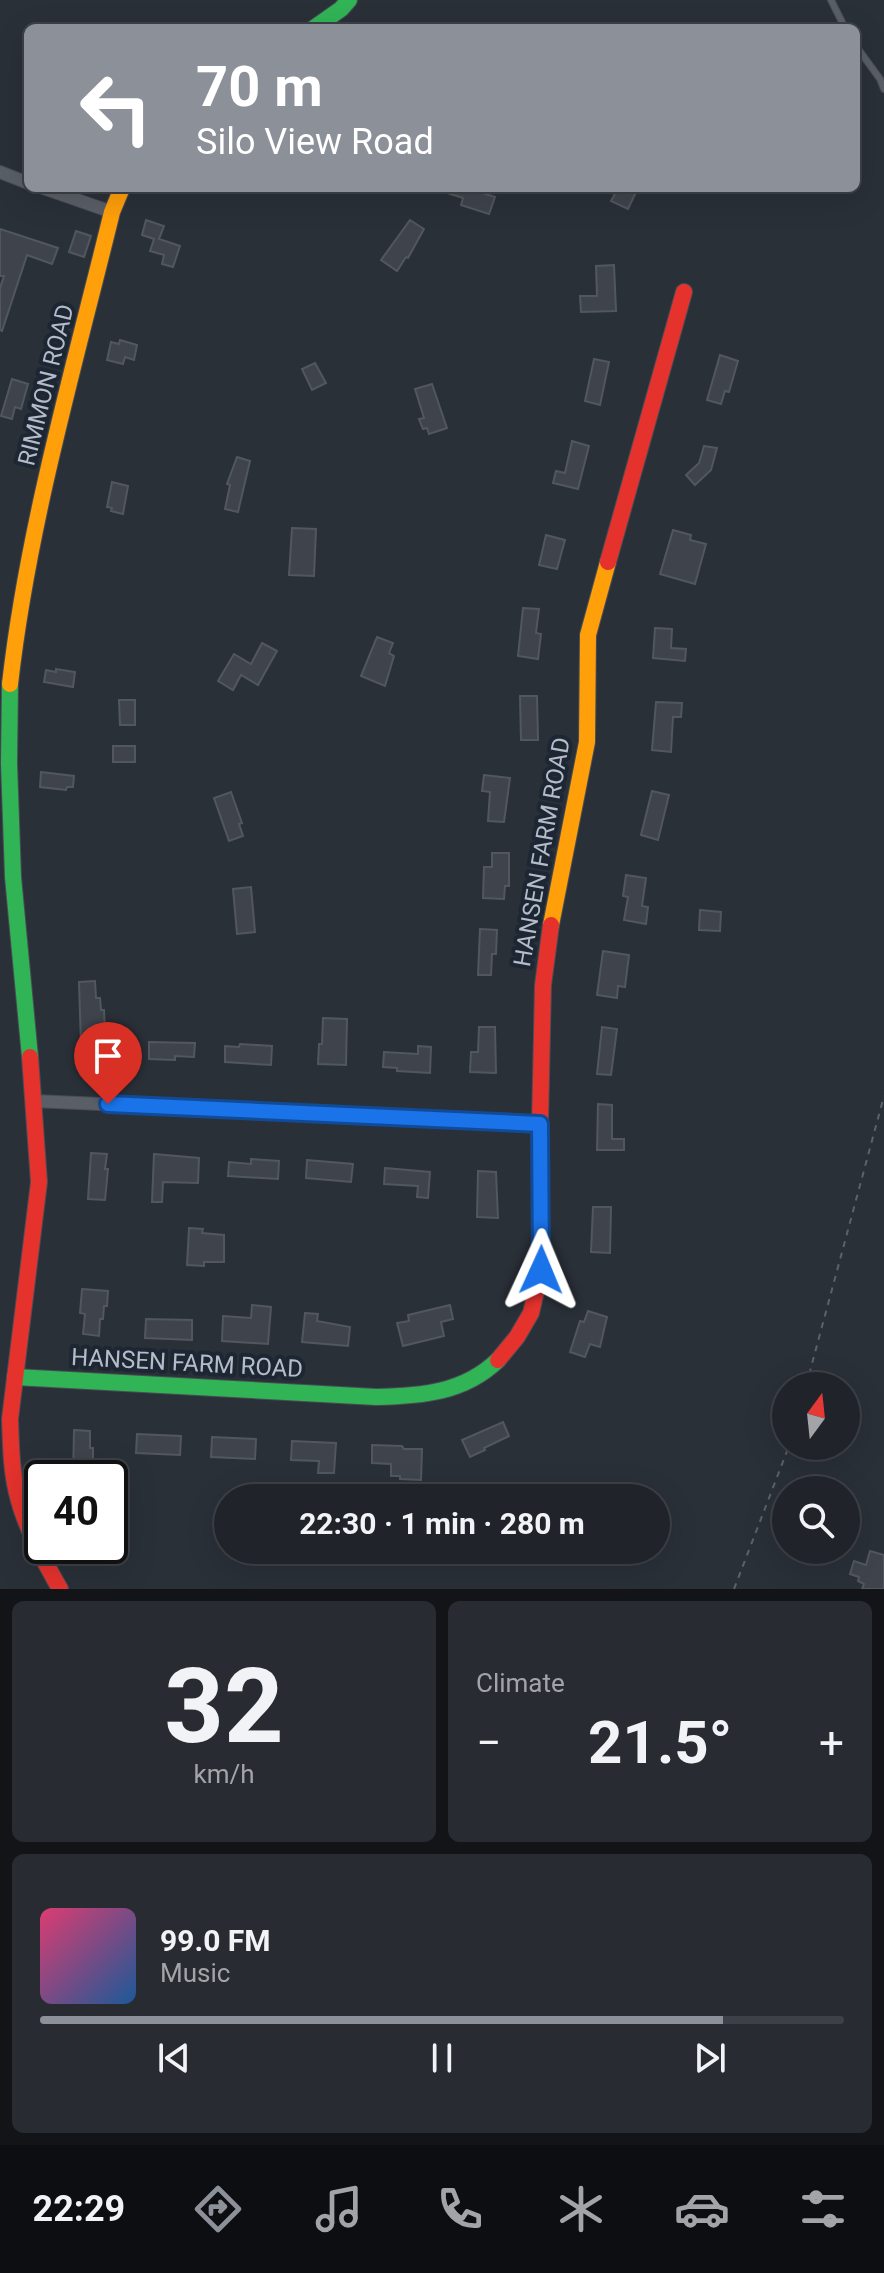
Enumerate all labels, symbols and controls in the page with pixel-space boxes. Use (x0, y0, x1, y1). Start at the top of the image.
text: 70 m (196, 54, 323, 120)
icon: left (64, 56, 168, 160)
text: Silo View Road (196, 121, 434, 163)
street label: RIMMON ROAD (12, 301, 80, 469)
street label: HANSEN FARM ROAD (508, 735, 576, 969)
pin (74, 1022, 142, 1104)
icon: arrive (86, 1034, 130, 1078)
position arrow (499, 1228, 583, 1312)
street label: HANSEN FARM ROAD (70, 1343, 304, 1383)
north arrow (772, 1372, 860, 1460)
map controls (772, 1372, 860, 1564)
speed limit sign: 40 (24, 1460, 128, 1564)
button: search (772, 1476, 860, 1564)
text: 22:30 · 1 min · 280 m (299, 1506, 585, 1541)
text: 32 (164, 1646, 284, 1767)
text: Climate (476, 1668, 565, 1698)
text: 21.5° (588, 1707, 732, 1778)
text: − (476, 1717, 501, 1769)
text: + (819, 1717, 844, 1769)
text: km/h (193, 1759, 255, 1789)
text: 99.0 FM (160, 1923, 271, 1958)
text: Music (160, 1958, 230, 1988)
icon: previous (152, 2036, 196, 2080)
icon: pause (420, 2036, 464, 2080)
icon: next (688, 2036, 732, 2080)
icon: directions (190, 2181, 246, 2237)
icon: music (311, 2181, 367, 2237)
icon: phone (432, 2181, 488, 2237)
icon: climate (553, 2181, 609, 2237)
icon: car (674, 2181, 730, 2237)
icon: filters (795, 2181, 851, 2237)
text: 22:29 (33, 2188, 125, 2230)

